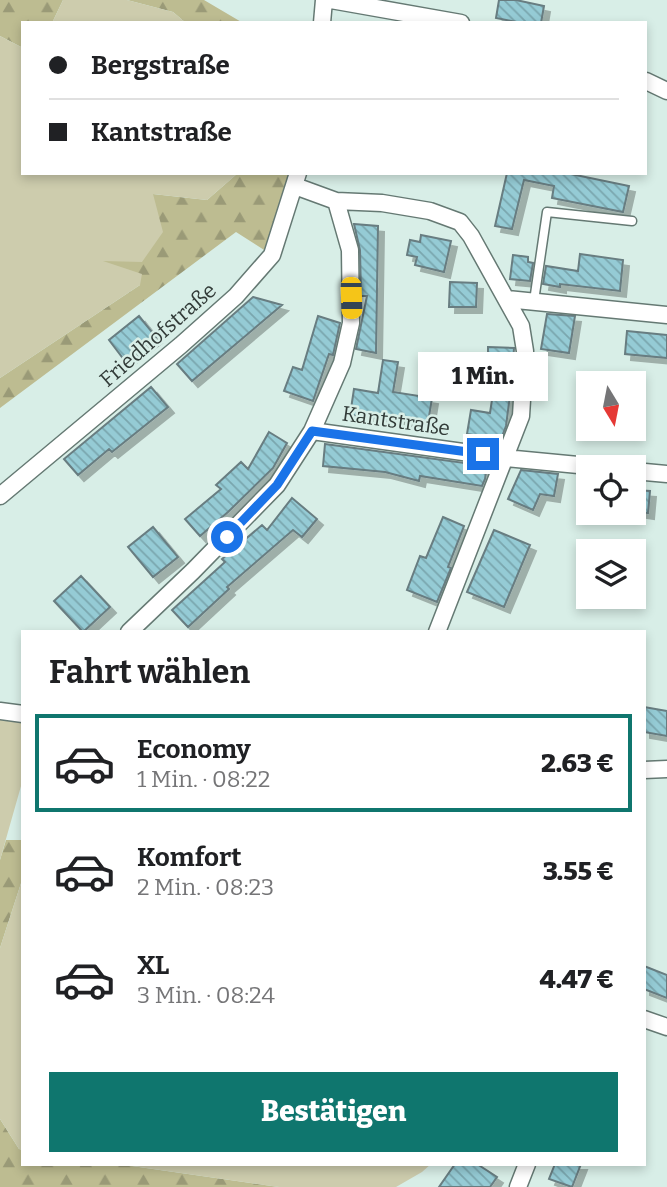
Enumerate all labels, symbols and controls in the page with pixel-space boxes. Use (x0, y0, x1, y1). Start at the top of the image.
text: Bergstraße (91, 50, 230, 81)
text: Kantstraße (91, 117, 232, 148)
street label: Friedhofstraße (94, 277, 222, 393)
car (340, 277, 363, 319)
callout: 1 Min. (418, 352, 548, 402)
text: 1 Min. (452, 362, 514, 390)
north arrow (576, 371, 646, 441)
map controls (576, 371, 646, 609)
street label: Kantstraße (340, 401, 452, 441)
route end (467, 438, 499, 470)
button: locate (576, 455, 646, 525)
route start (211, 521, 243, 553)
button: layers (576, 539, 646, 609)
text: Fahrt wählen (49, 653, 250, 691)
icon: car (53, 732, 116, 795)
text: Economy (137, 734, 251, 765)
text: 2.63 € (541, 748, 614, 779)
text: 1 Min. · 08:22 (137, 765, 270, 793)
icon: car (53, 840, 116, 903)
text: Komfort (137, 842, 242, 873)
text: 3.55 € (543, 856, 614, 887)
text: 2 Min. · 08:23 (137, 873, 274, 901)
icon: car (53, 948, 116, 1011)
text: XL (137, 950, 169, 981)
text: 4.47 € (540, 964, 614, 995)
text: 3 Min. · 08:24 (137, 981, 275, 1009)
button: Bestätigen (49, 1072, 618, 1152)

